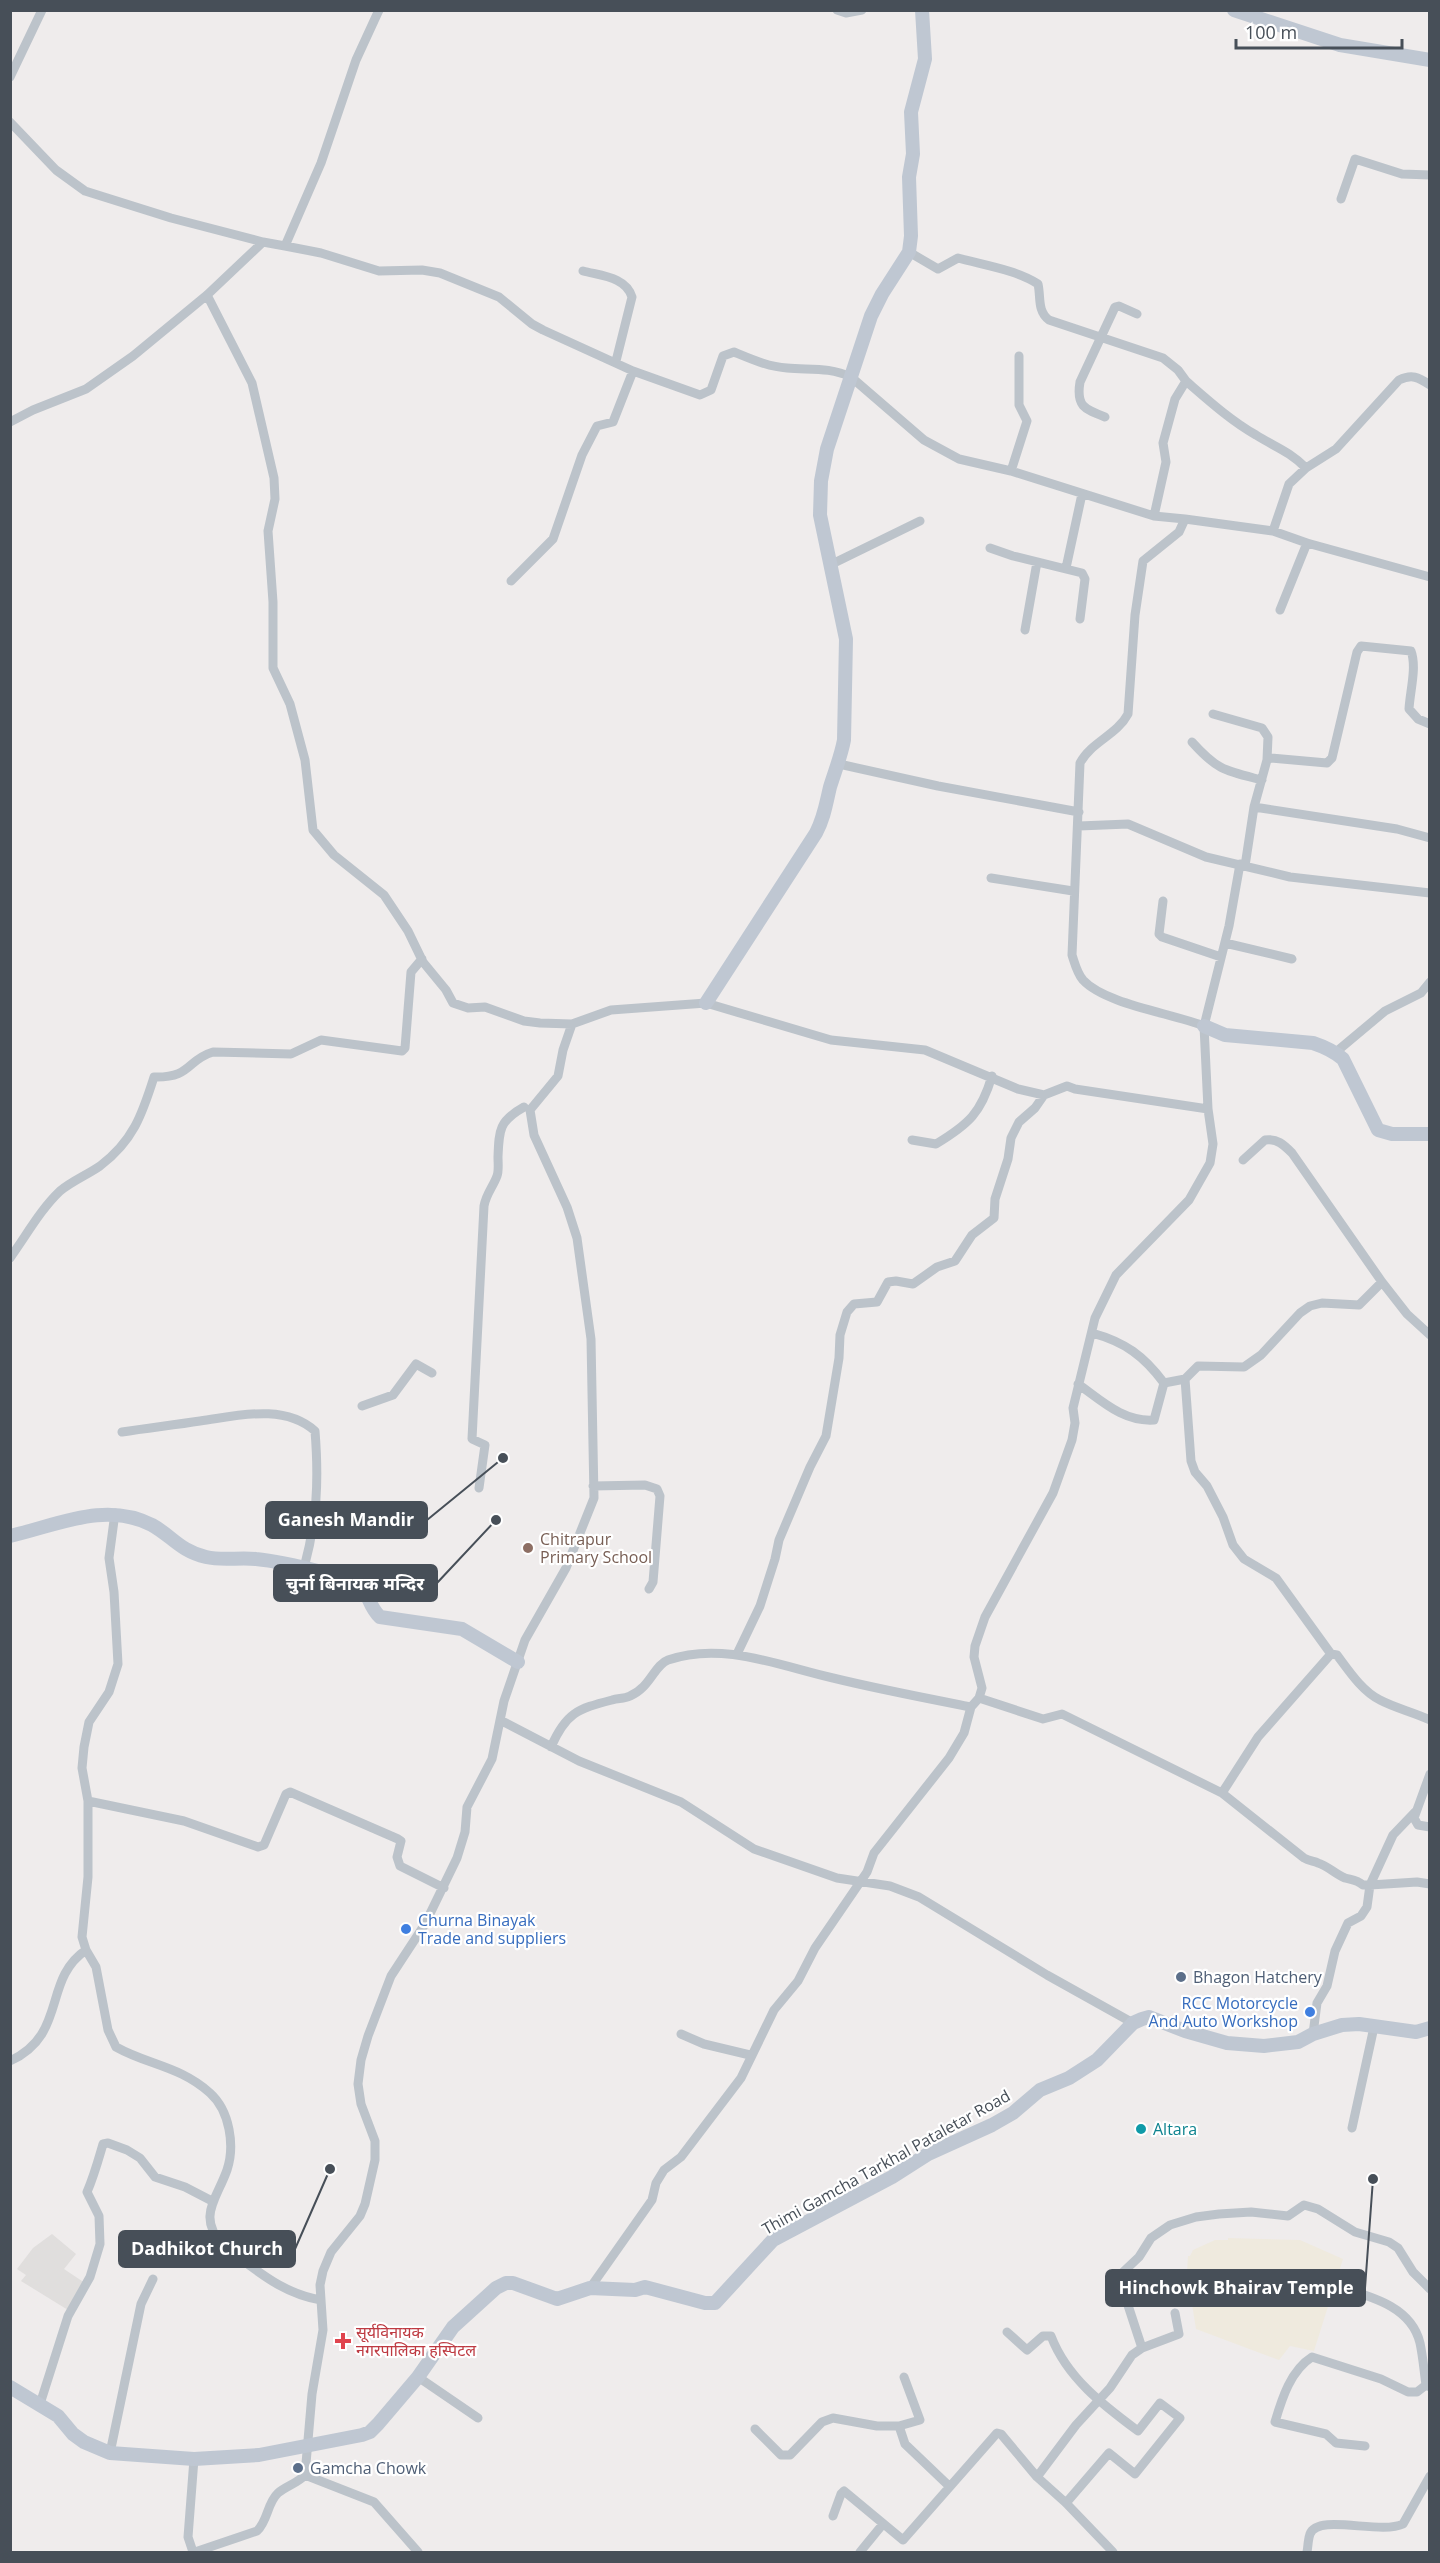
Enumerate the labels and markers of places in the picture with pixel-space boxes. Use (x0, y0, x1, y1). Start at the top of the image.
callout: Ganesh Mandir (266, 1502, 427, 1538)
place label: Chitrapur Primary School (540, 1528, 652, 1568)
marker: Chitrapur Primary School (521, 1541, 535, 1555)
callout: चुर्ना बिनायक मन्दिर (274, 1565, 437, 1601)
place label: Churna Binayak Trade and suppliers (418, 1909, 566, 1949)
marker: Churna Binayak Trade and suppliers (399, 1922, 413, 1936)
place label: Bhagon Hatchery (1193, 1966, 1323, 1988)
marker: Bhagon Hatchery (1174, 1970, 1188, 1984)
place label: RCC Motorcycle And Auto Workshop (1149, 1992, 1298, 2032)
marker: RCC Motorcycle And Auto Workshop (1303, 2005, 1317, 2019)
place label: Altara (1153, 2118, 1197, 2140)
marker: Altara (1134, 2122, 1148, 2136)
callout: Dadhikot Church (119, 2231, 295, 2267)
callout: Hinchowk Bhairav Temple (1106, 2270, 1365, 2306)
place label: सूर्यविनायक नगरपालिका हस्पिटल (356, 2321, 477, 2361)
marker: सूर्यविनायक नगरपालिका हस्पिटल (334, 2332, 352, 2350)
place label: Gamcha Chowk (310, 2457, 427, 2479)
marker: Gamcha Chowk (291, 2461, 305, 2475)

